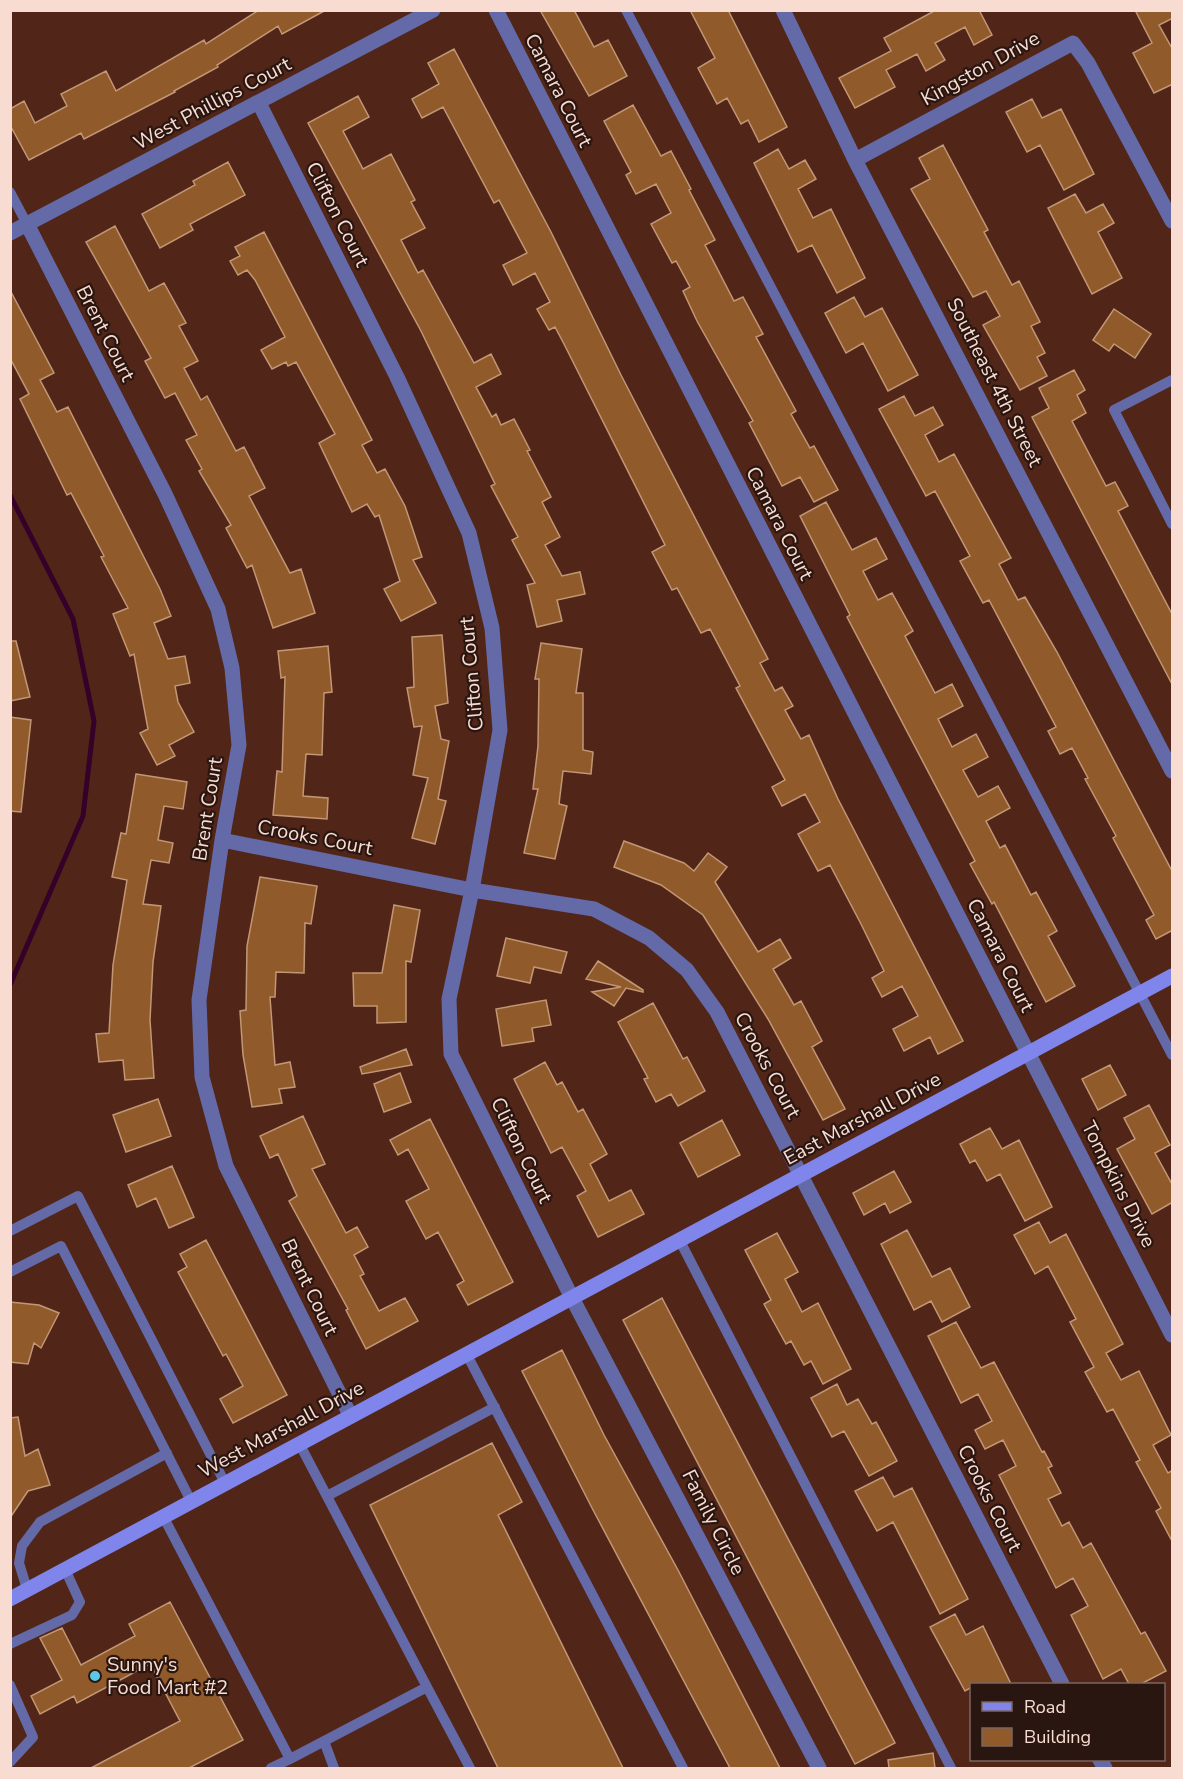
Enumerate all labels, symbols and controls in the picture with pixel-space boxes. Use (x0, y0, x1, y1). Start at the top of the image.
street label: Kingston Drive (916, 25, 1044, 112)
street label: Camara Court (518, 29, 599, 153)
street label: West Phillips Court (129, 50, 296, 156)
street label: Clifton Court (300, 157, 376, 272)
street label: Brent Court (70, 281, 142, 387)
street label: Southeast 4th Street (940, 293, 1049, 472)
street label: Camara Court (739, 462, 820, 586)
street label: Clifton Court (453, 615, 490, 732)
street label: Brent Court (186, 754, 229, 863)
street label: Crooks Court (255, 813, 376, 862)
street label: Camara Court (960, 894, 1041, 1018)
street label: Crooks Court (728, 1007, 807, 1124)
street label: East Marshall Drive (779, 1066, 946, 1171)
street label: Clifton Court (484, 1093, 559, 1208)
street label: Tompkins Drive (1075, 1116, 1162, 1252)
street label: Brent Court (275, 1234, 345, 1341)
street label: West Marshall Drive (194, 1374, 369, 1485)
street label: Crooks Court (951, 1440, 1029, 1557)
street label: Family Circle (675, 1465, 752, 1580)
place label: Sunny's Food Mart #2 (107, 1651, 228, 1701)
marker: Sunny's Food Mart #2 (88, 1669, 102, 1683)
legend (970, 1683, 1165, 1761)
text: Road (1024, 1695, 1066, 1719)
text: Building (1024, 1725, 1091, 1749)

